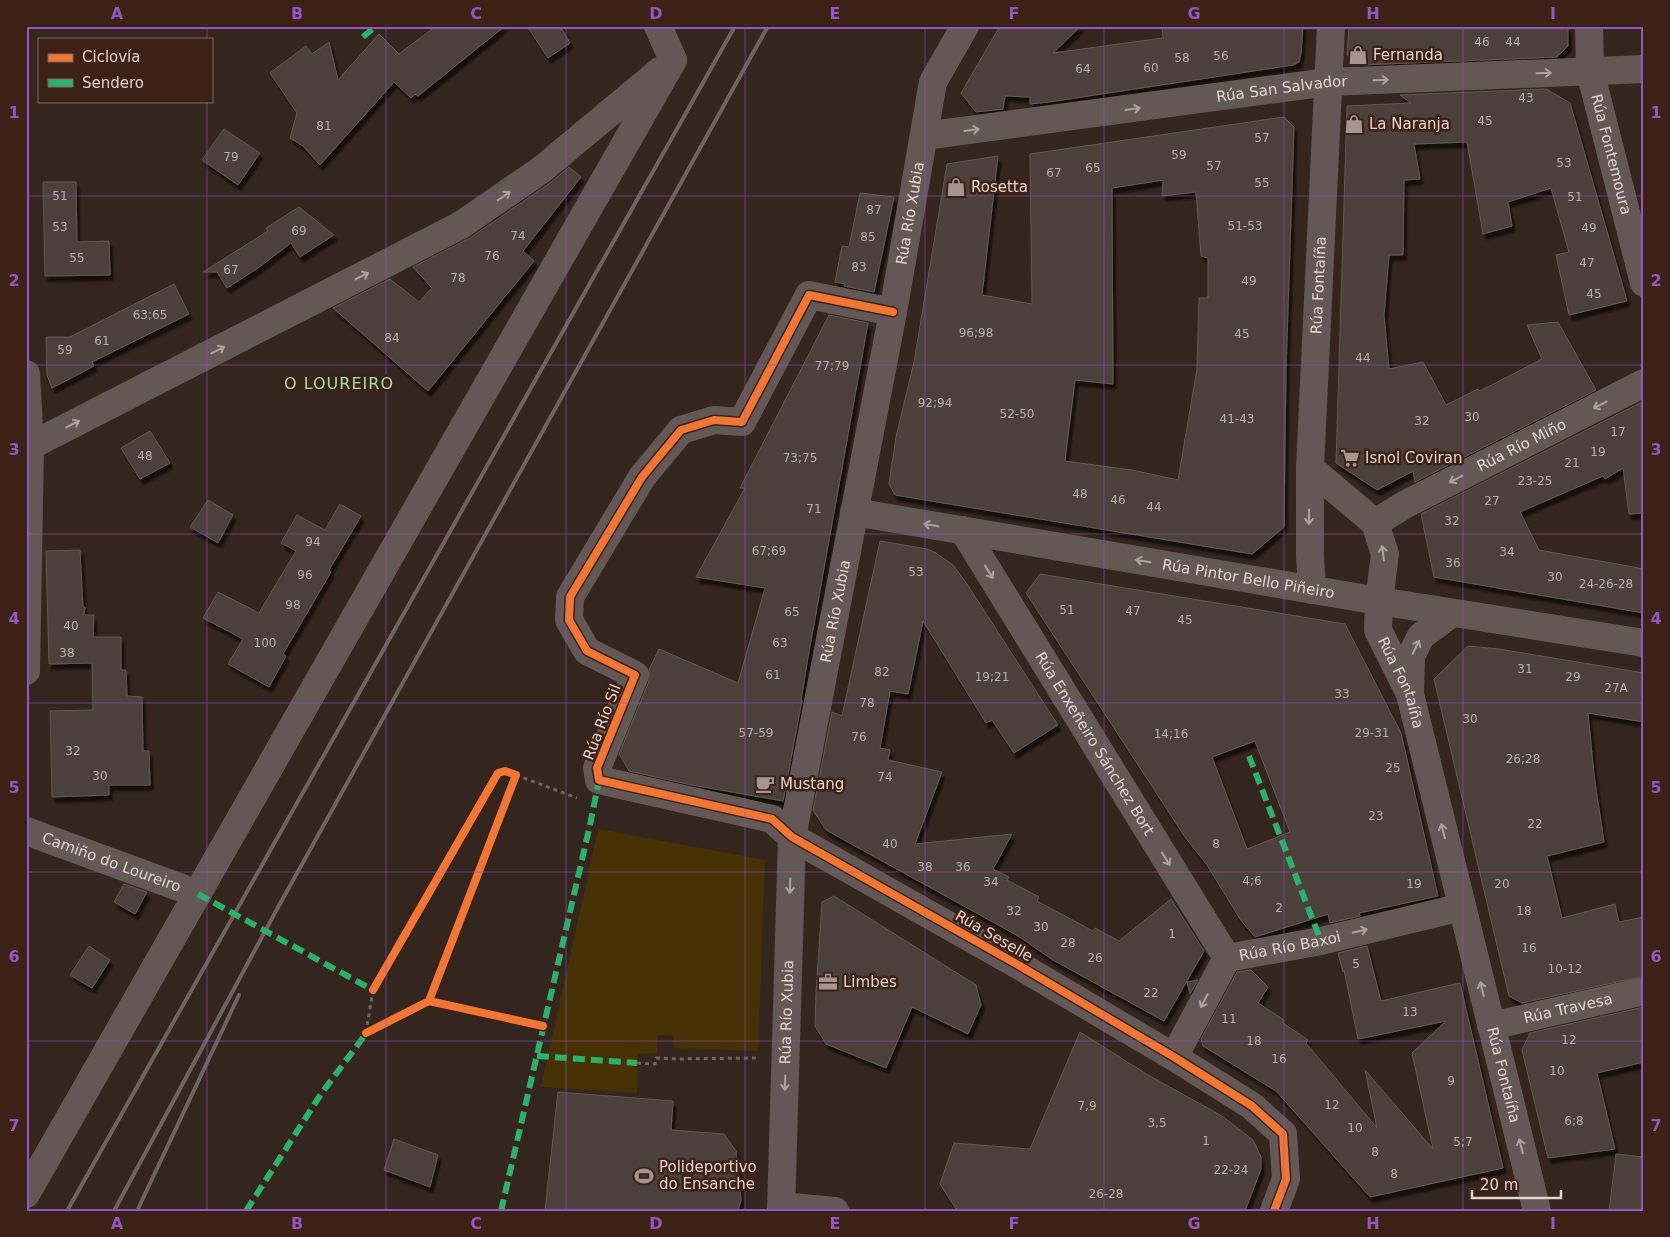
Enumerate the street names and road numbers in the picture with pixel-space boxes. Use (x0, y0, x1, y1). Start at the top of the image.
street label: Rúa San Salvador (1215, 72, 1349, 106)
street label: Rúa Fontemoura (1587, 92, 1635, 217)
street label: Rúa Río Xubia (892, 160, 928, 266)
street label: Rúa Fontaíña (1307, 236, 1330, 335)
street label: Rúa Río Miño (1474, 415, 1569, 475)
street label: Rúa Pintor Bello Piñeiro (1161, 555, 1336, 602)
street label: Rúa Río Xubia (817, 558, 854, 664)
street label: Rúa Fontaíña (1374, 634, 1427, 730)
street label: Rúa Enxeñeiro Sánchez Bort (1031, 649, 1158, 839)
street label: Rúa Río Sil (579, 682, 625, 762)
street label: Camiño do Loureiro (40, 829, 183, 896)
street label: Rúa Seselle (952, 907, 1036, 965)
street label: Rúa Río Baxoi (1238, 928, 1343, 965)
street label: Rúa Río Xubia (776, 960, 797, 1065)
street label: Rúa Travesa (1522, 989, 1614, 1027)
street label: Rúa Fontaíña (1483, 1025, 1524, 1125)

